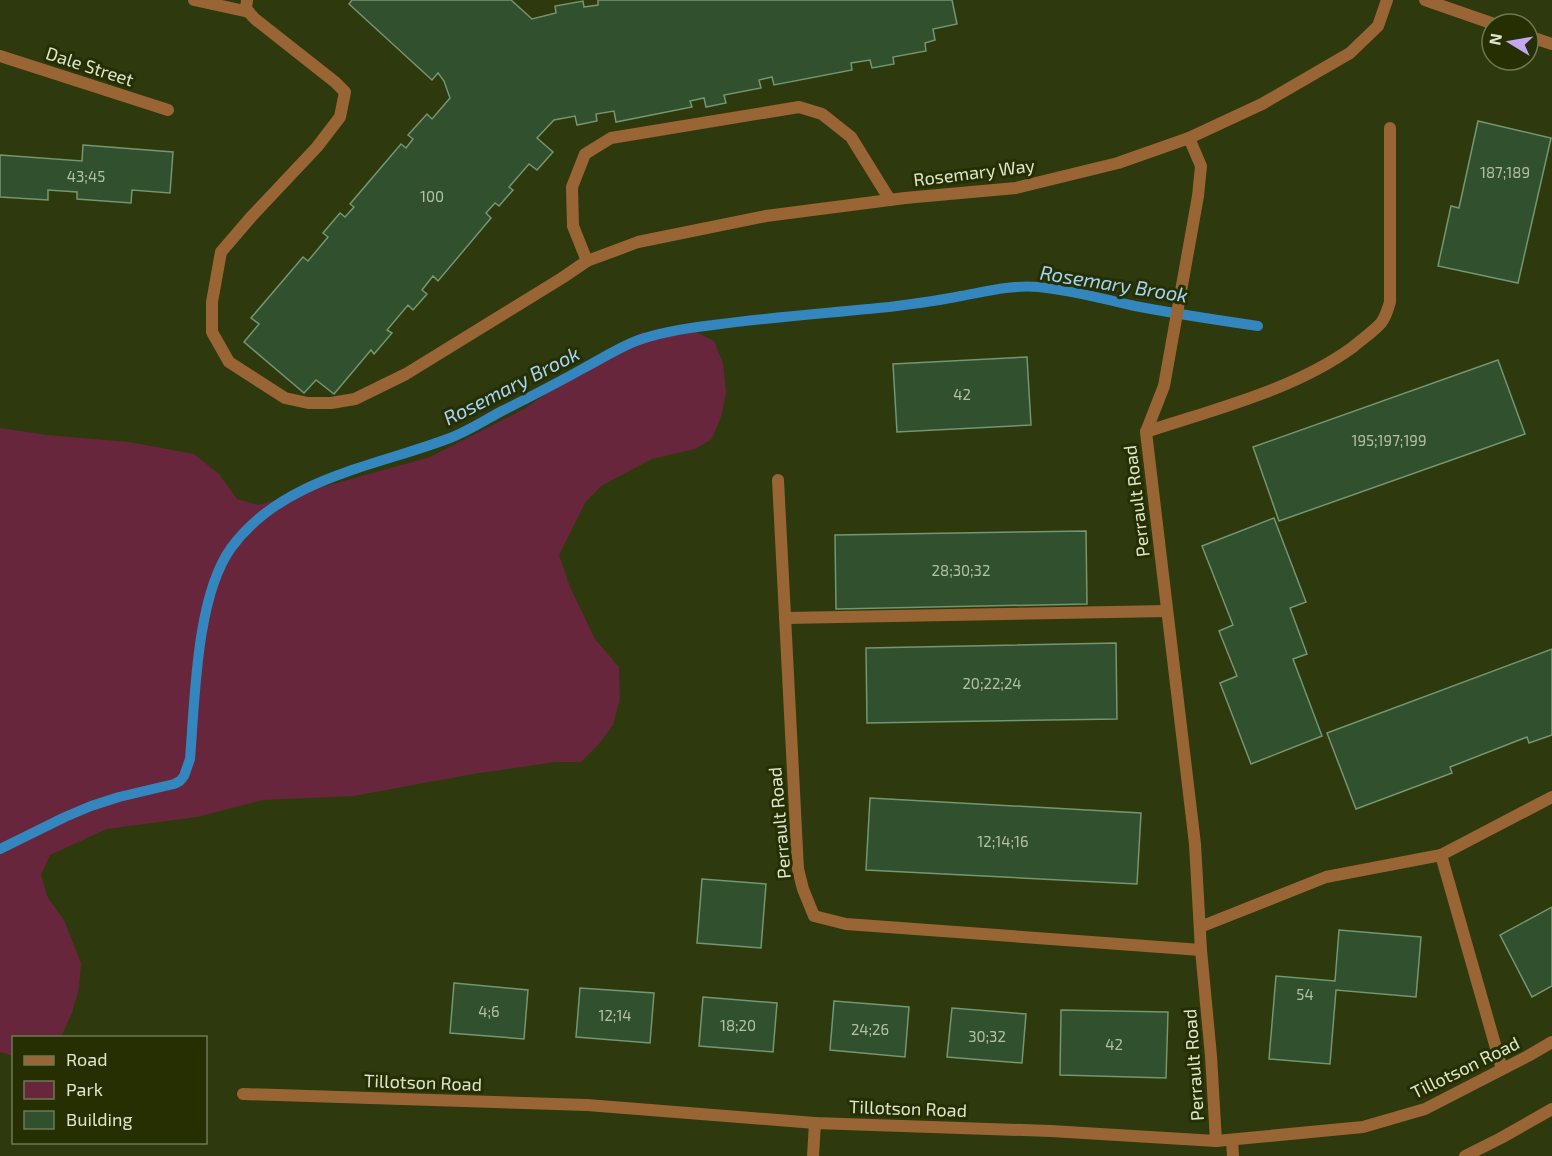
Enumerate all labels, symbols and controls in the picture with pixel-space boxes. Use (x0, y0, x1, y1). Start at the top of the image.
north arrow (1480, 12, 1540, 72)
text: N (1484, 32, 1505, 47)
street label: Dale Street (43, 41, 137, 91)
street label: Rosemary Way (912, 154, 1036, 190)
house number: 187;189 (1480, 163, 1530, 181)
house number: 43;45 (67, 167, 105, 185)
house number: 100 (420, 187, 444, 205)
water label: Rosemary Brook (1038, 259, 1190, 308)
water label: Rosemary Brook (439, 340, 584, 431)
house number: 42 (953, 385, 971, 403)
house number: 195;197;199 (1351, 431, 1427, 449)
street label: Perrault Road (1118, 444, 1154, 558)
house number: 28;30;32 (932, 561, 990, 579)
house number: 20;22;24 (962, 674, 1022, 692)
street label: Perrault Road (763, 766, 795, 880)
house number: 12;14;16 (977, 832, 1029, 850)
house number: 54 (1296, 985, 1314, 1003)
house number: 4;6 (478, 1002, 500, 1020)
house number: 12;14 (598, 1006, 632, 1024)
street label: Perrault Road (1178, 1008, 1208, 1122)
house number: 18;20 (720, 1016, 756, 1034)
house number: 24;26 (851, 1020, 889, 1038)
house number: 30;32 (968, 1027, 1006, 1045)
street label: Tillotson Road (1407, 1031, 1523, 1103)
house number: 42 (1105, 1035, 1123, 1053)
legend (12, 1036, 207, 1144)
text: Road (66, 1048, 107, 1070)
street label: Tillotson Road (364, 1069, 482, 1095)
text: Park (66, 1078, 103, 1100)
street label: Tillotson Road (849, 1095, 967, 1121)
text: Building (66, 1108, 133, 1130)

